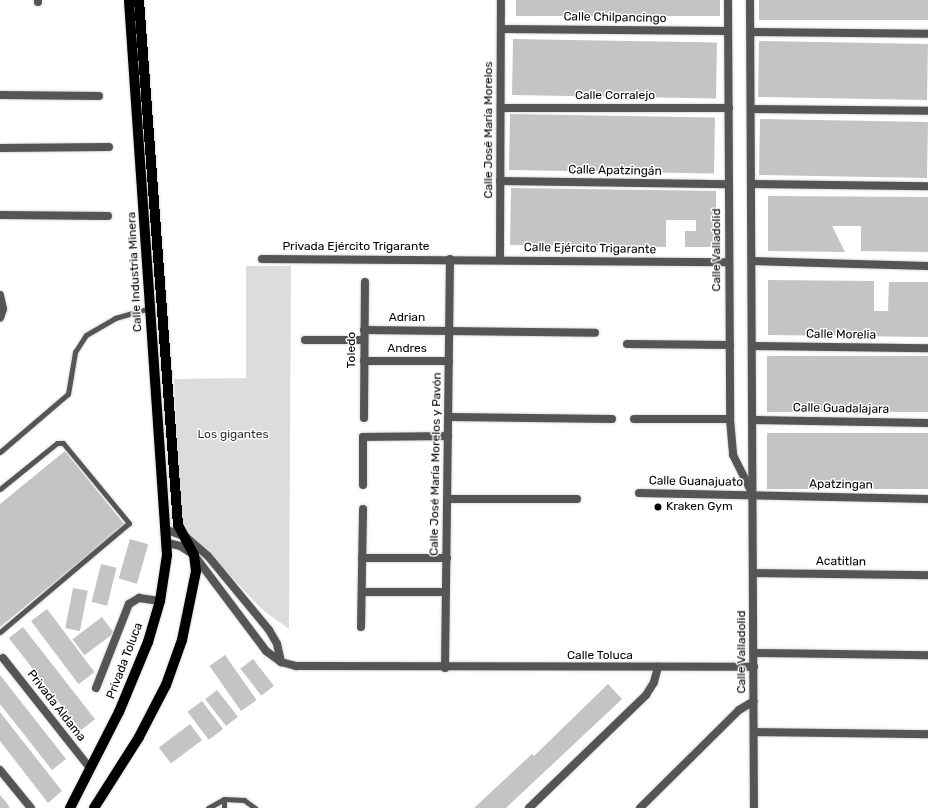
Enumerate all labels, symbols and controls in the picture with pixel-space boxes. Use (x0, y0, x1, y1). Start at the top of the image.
street label: Calle Chilpancingo (563, 10, 667, 26)
street label: Calle José María Morelos (482, 61, 496, 199)
street label: Calle Corralejo (575, 89, 655, 103)
street label: Calle Apatzingán (568, 163, 662, 179)
street label: Calle Valladolid (710, 208, 724, 292)
street label: Calle Industria Minera (125, 212, 145, 332)
street label: Privada Ejército Trigarante (282, 240, 430, 254)
street label: Calle Ejército Trigarante (524, 241, 656, 257)
street label: Adrian (389, 311, 425, 325)
street label: Calle Morelia (806, 327, 876, 343)
street label: Toledo (345, 332, 359, 368)
street label: Andres (387, 342, 427, 356)
street label: Calle José María Morelos y Pavón (427, 372, 445, 556)
street label: Calle Guadalajara (793, 401, 889, 417)
park label: Los gigantes (197, 428, 269, 442)
street label: Calle Guanajuato (649, 474, 743, 490)
street label: Apatzingan (809, 477, 873, 493)
place label: Kraken Gym (666, 500, 733, 514)
marker: Kraken Gym (653, 502, 663, 512)
street label: Acatitlan (816, 554, 866, 570)
street label: Calle Valladolid (735, 610, 749, 694)
street label: Privada Toluca (104, 621, 146, 701)
street label: Calle Toluca (567, 649, 633, 663)
street label: Privada Aldama (24, 667, 88, 745)

